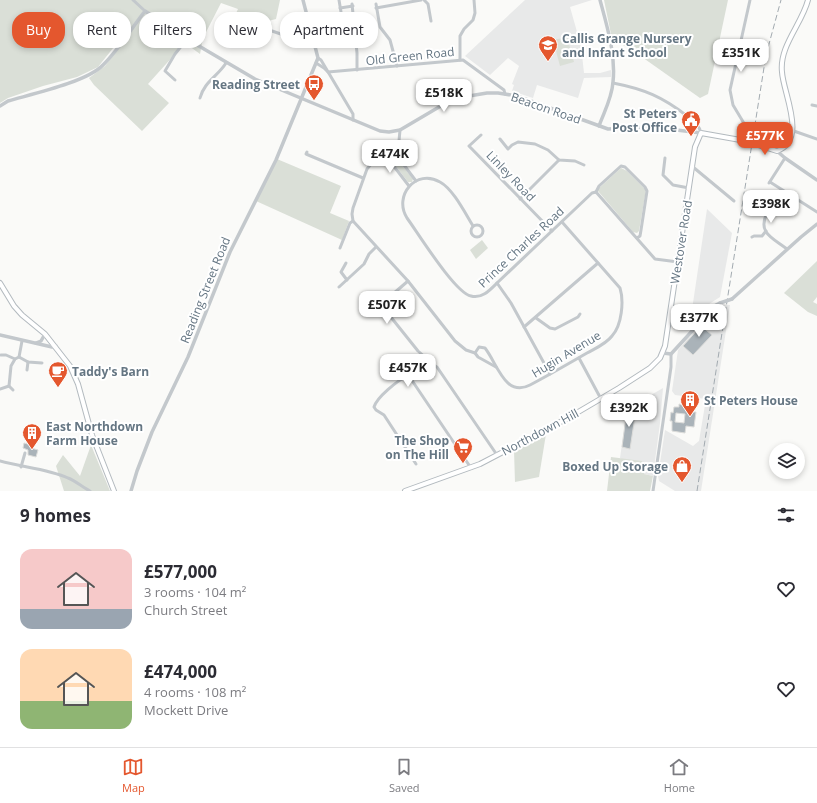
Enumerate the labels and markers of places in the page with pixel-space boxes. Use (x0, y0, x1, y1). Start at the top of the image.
place label: Callis Grange Nursery and Infant School (562, 30, 692, 61)
school or university icon: Callis Grange Nursery and Infant School (537, 34, 559, 62)
pin: £351K (713, 39, 769, 73)
bus stop icon: Reading Street (303, 73, 325, 101)
place label: Reading Street (212, 76, 300, 93)
pin: £518K (416, 79, 472, 113)
place label: St Peters Post Office (612, 105, 677, 136)
public building icon: St Peters Post Office (680, 109, 702, 137)
pin: £577K (737, 122, 793, 156)
pin: £474K (362, 140, 418, 174)
pin: £398K (743, 190, 799, 224)
pin: £507K (359, 291, 415, 325)
pin: £377K (671, 304, 727, 338)
pin: £457K (380, 354, 436, 388)
cafe icon: Taddy's Barn (47, 360, 69, 388)
place label: Taddy's Barn (72, 363, 149, 380)
building icon: St Peters House (679, 389, 701, 417)
place label: St Peters House (704, 392, 798, 409)
pin: £392K (601, 394, 657, 428)
place label: East Northdown Farm House (46, 418, 143, 449)
building icon: East Northdown Farm House (21, 422, 43, 450)
place label: The Shop on The Hill (385, 432, 449, 463)
supermarket icon: The Shop on The Hill (452, 436, 474, 464)
shop icon: Boxed Up Storage (671, 455, 693, 483)
place label: Boxed Up Storage (562, 458, 668, 475)

